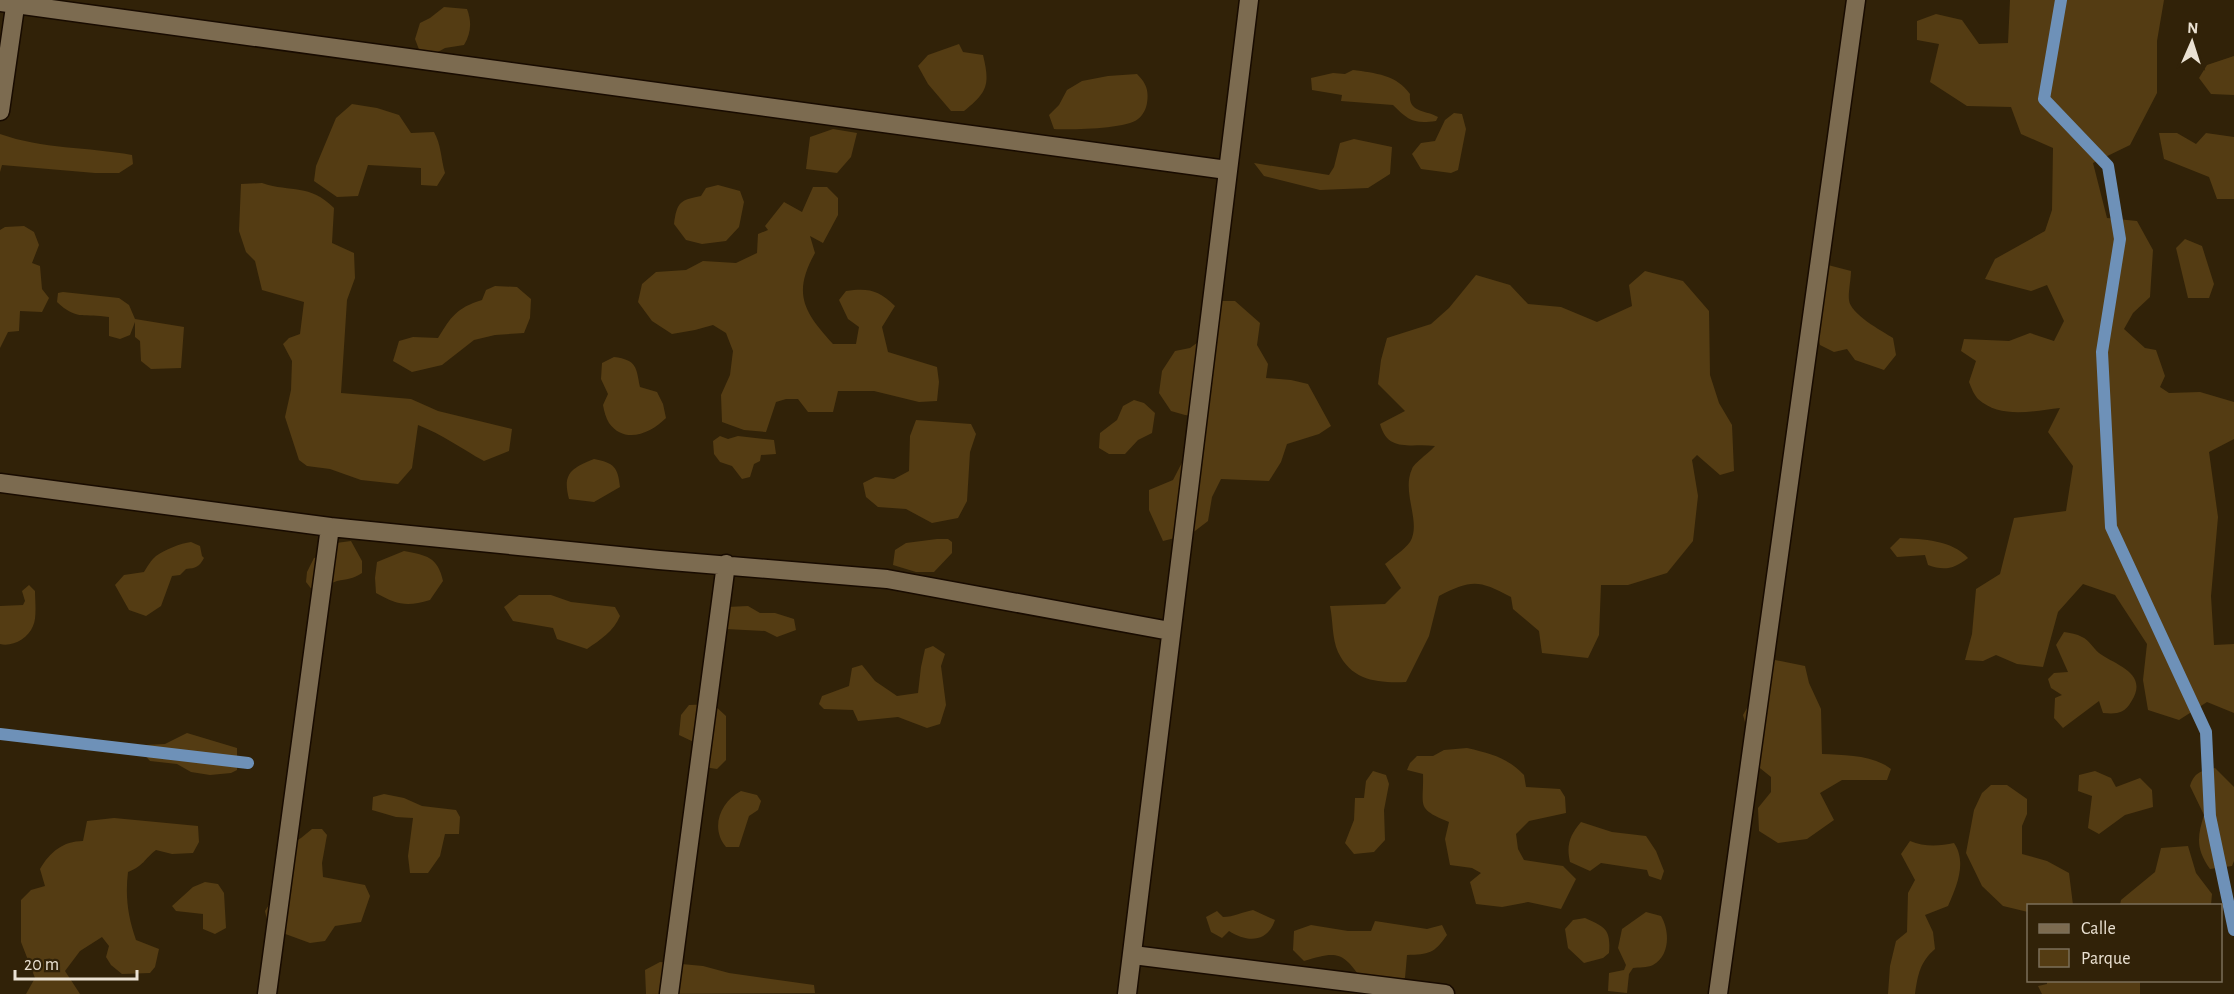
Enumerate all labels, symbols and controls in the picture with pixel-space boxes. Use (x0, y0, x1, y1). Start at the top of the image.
north arrow (2162, 12, 2222, 72)
text: N (2187, 20, 2199, 36)
legend (2027, 904, 2222, 982)
text: Calle (2081, 920, 2116, 938)
scale bar (15, 943, 136, 981)
text: Parque (2081, 950, 2130, 968)
text: 20 m (24, 956, 59, 974)

